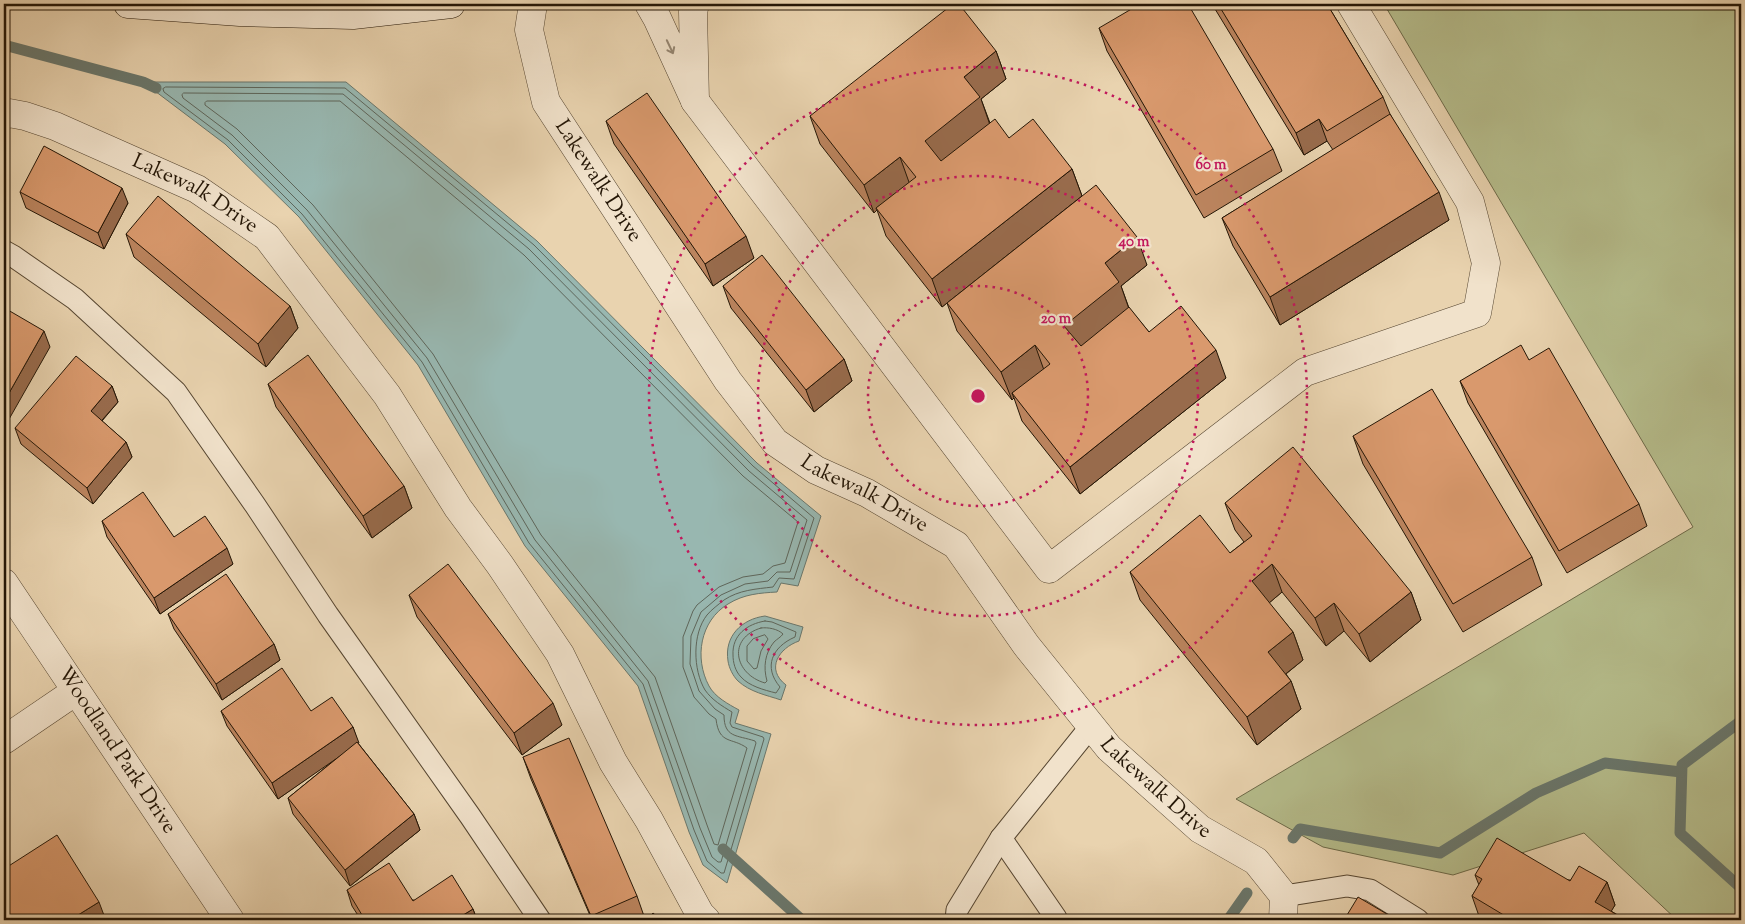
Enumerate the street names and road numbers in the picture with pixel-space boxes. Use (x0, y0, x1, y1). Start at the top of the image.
street label: Lakewalk Drive (547, 114, 649, 249)
street label: Lakewalk Drive (127, 147, 264, 241)
street label: Lakewalk Drive (794, 448, 934, 540)
street label: Woodland Park Drive (50, 661, 183, 840)
street label: Lakewalk Drive (1092, 732, 1216, 847)

